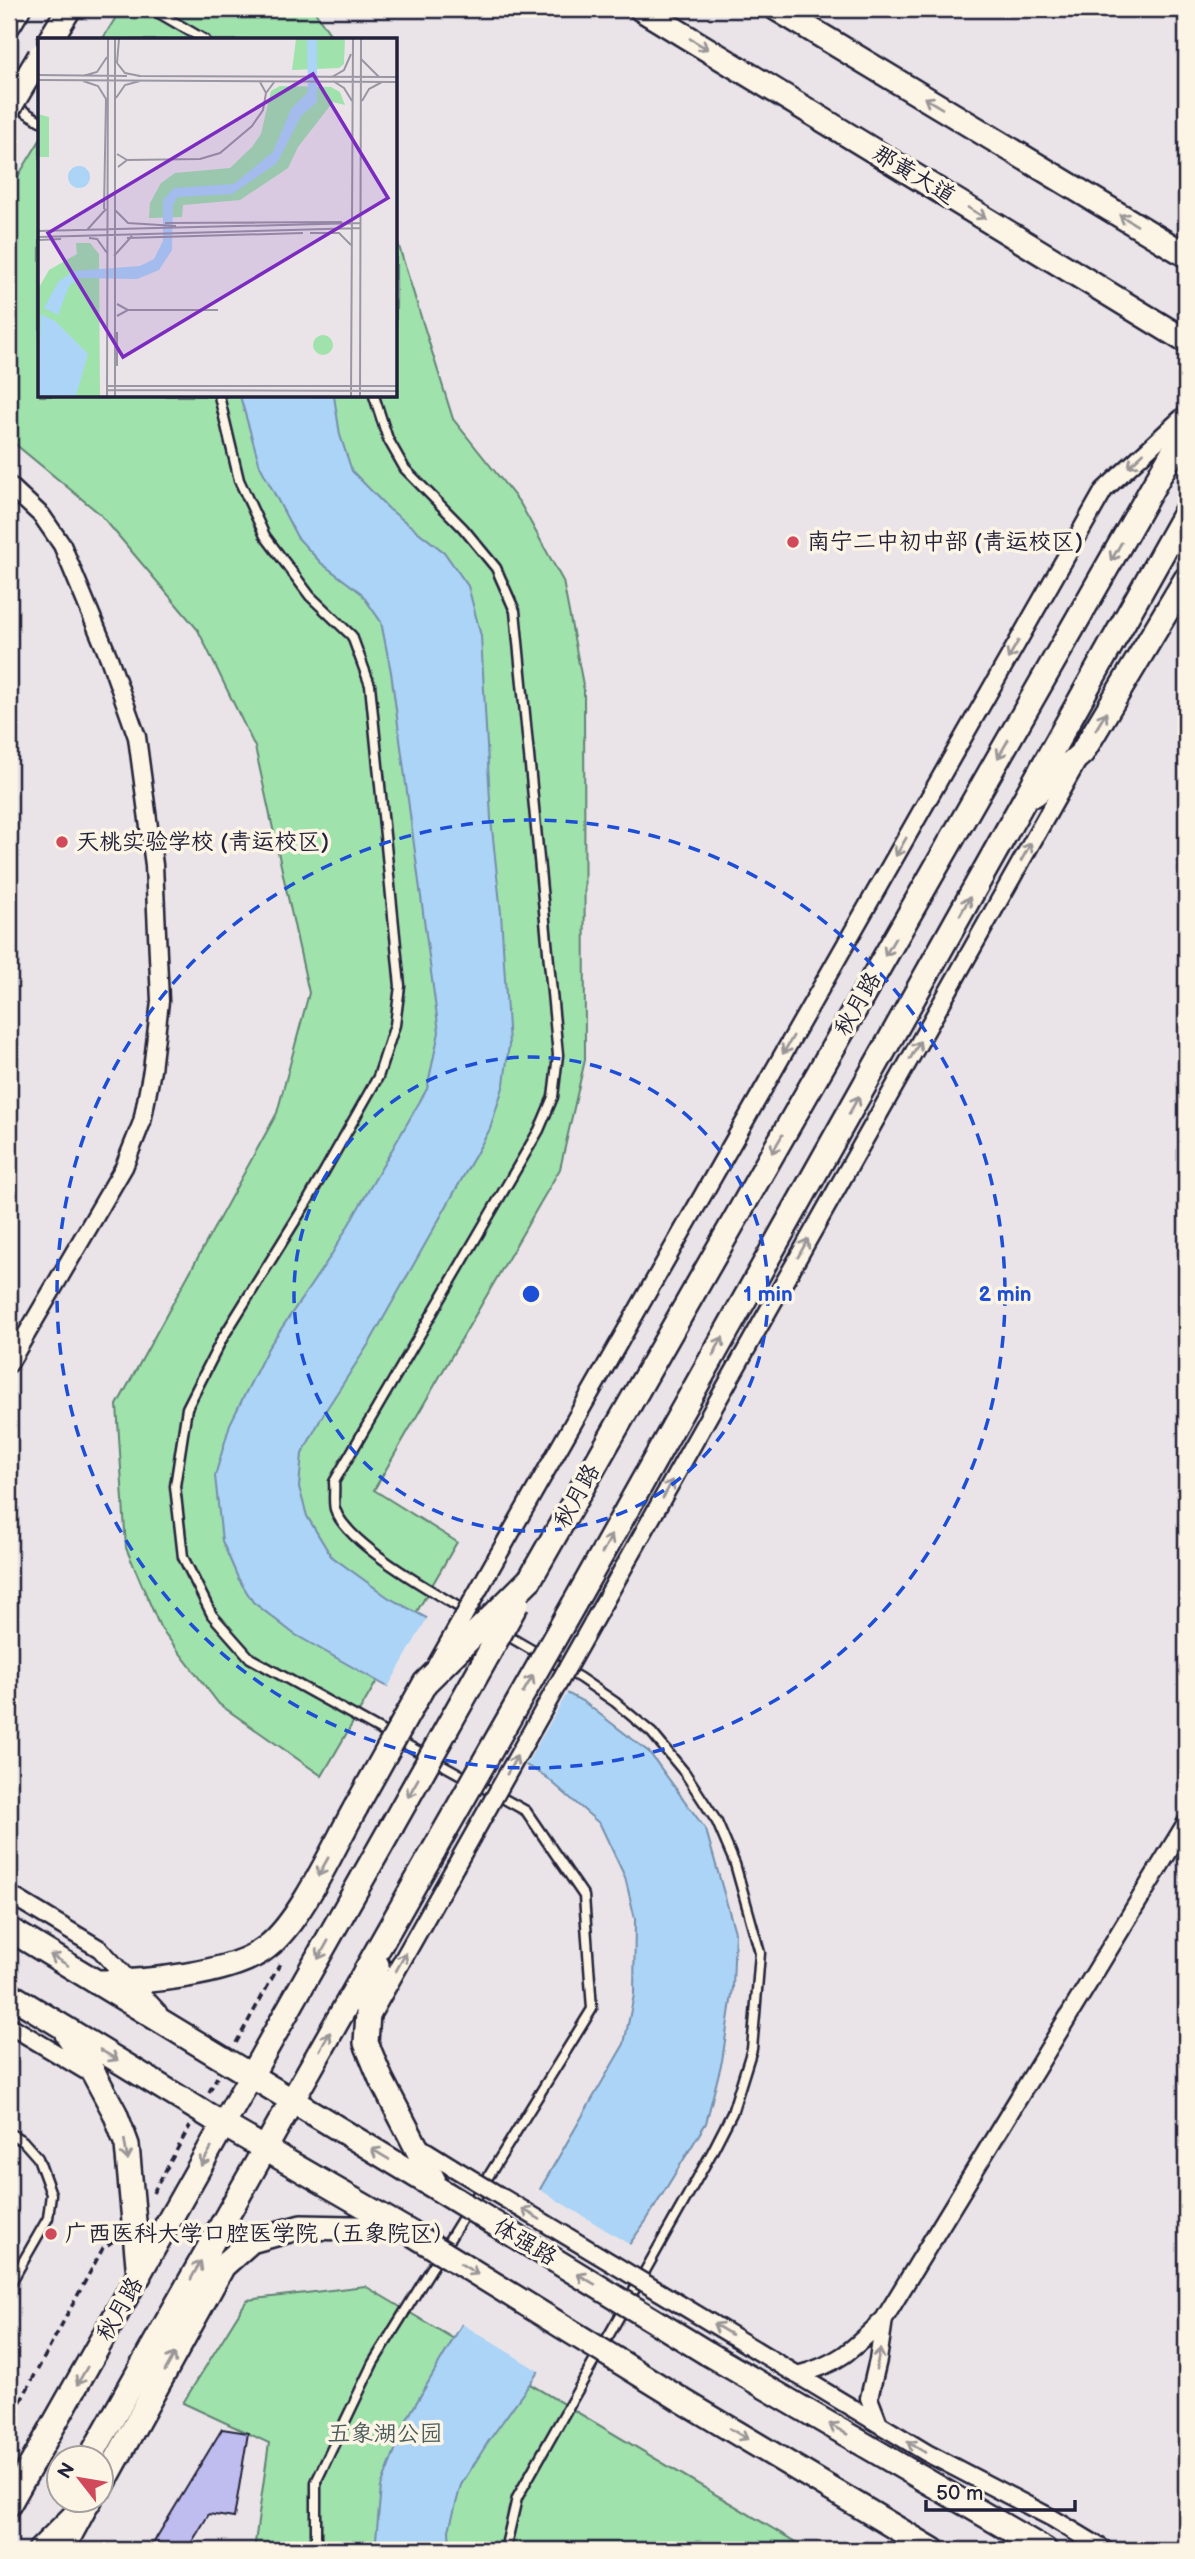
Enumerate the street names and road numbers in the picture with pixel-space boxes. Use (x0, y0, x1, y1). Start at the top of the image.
street label: 那黄大道 (867, 139, 961, 211)
street label: 秋月路 (829, 967, 887, 1041)
street label: 秋月路 (548, 1459, 606, 1533)
street label: 体强路 (488, 2212, 562, 2272)
street label: 秋月路 (91, 2272, 149, 2346)

